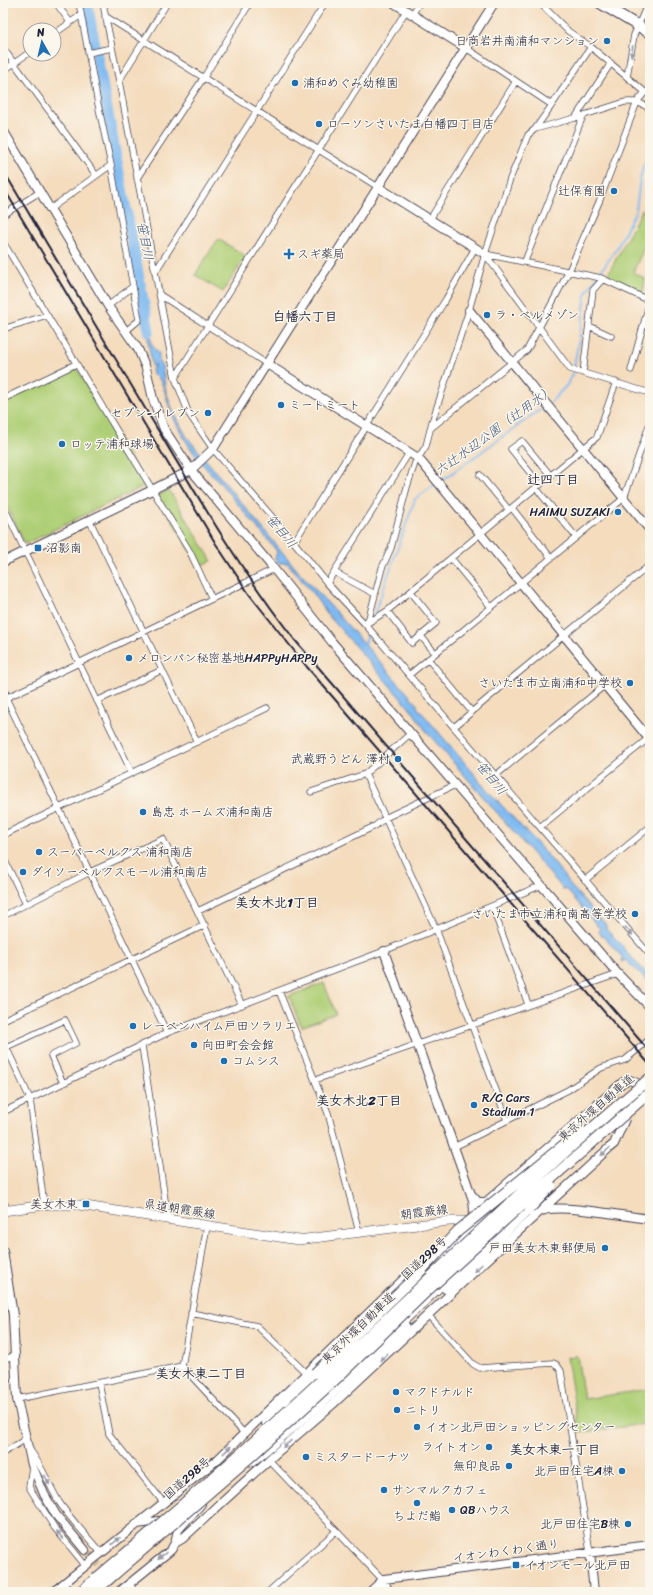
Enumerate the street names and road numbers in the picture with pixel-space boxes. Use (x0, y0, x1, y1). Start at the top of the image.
street label: 東京外環自動車道 (553, 1068, 639, 1148)
street label: 県道朝霞蕨線 (143, 1193, 217, 1225)
street label: 朝霞蕨線 (399, 1198, 449, 1226)
street label: 国道298号 (395, 1230, 453, 1286)
street label: 東京外環自動車道 (316, 1287, 400, 1369)
street label: 国道298号 (158, 1451, 216, 1505)
street label: イオンわくわく通り (451, 1533, 561, 1569)

